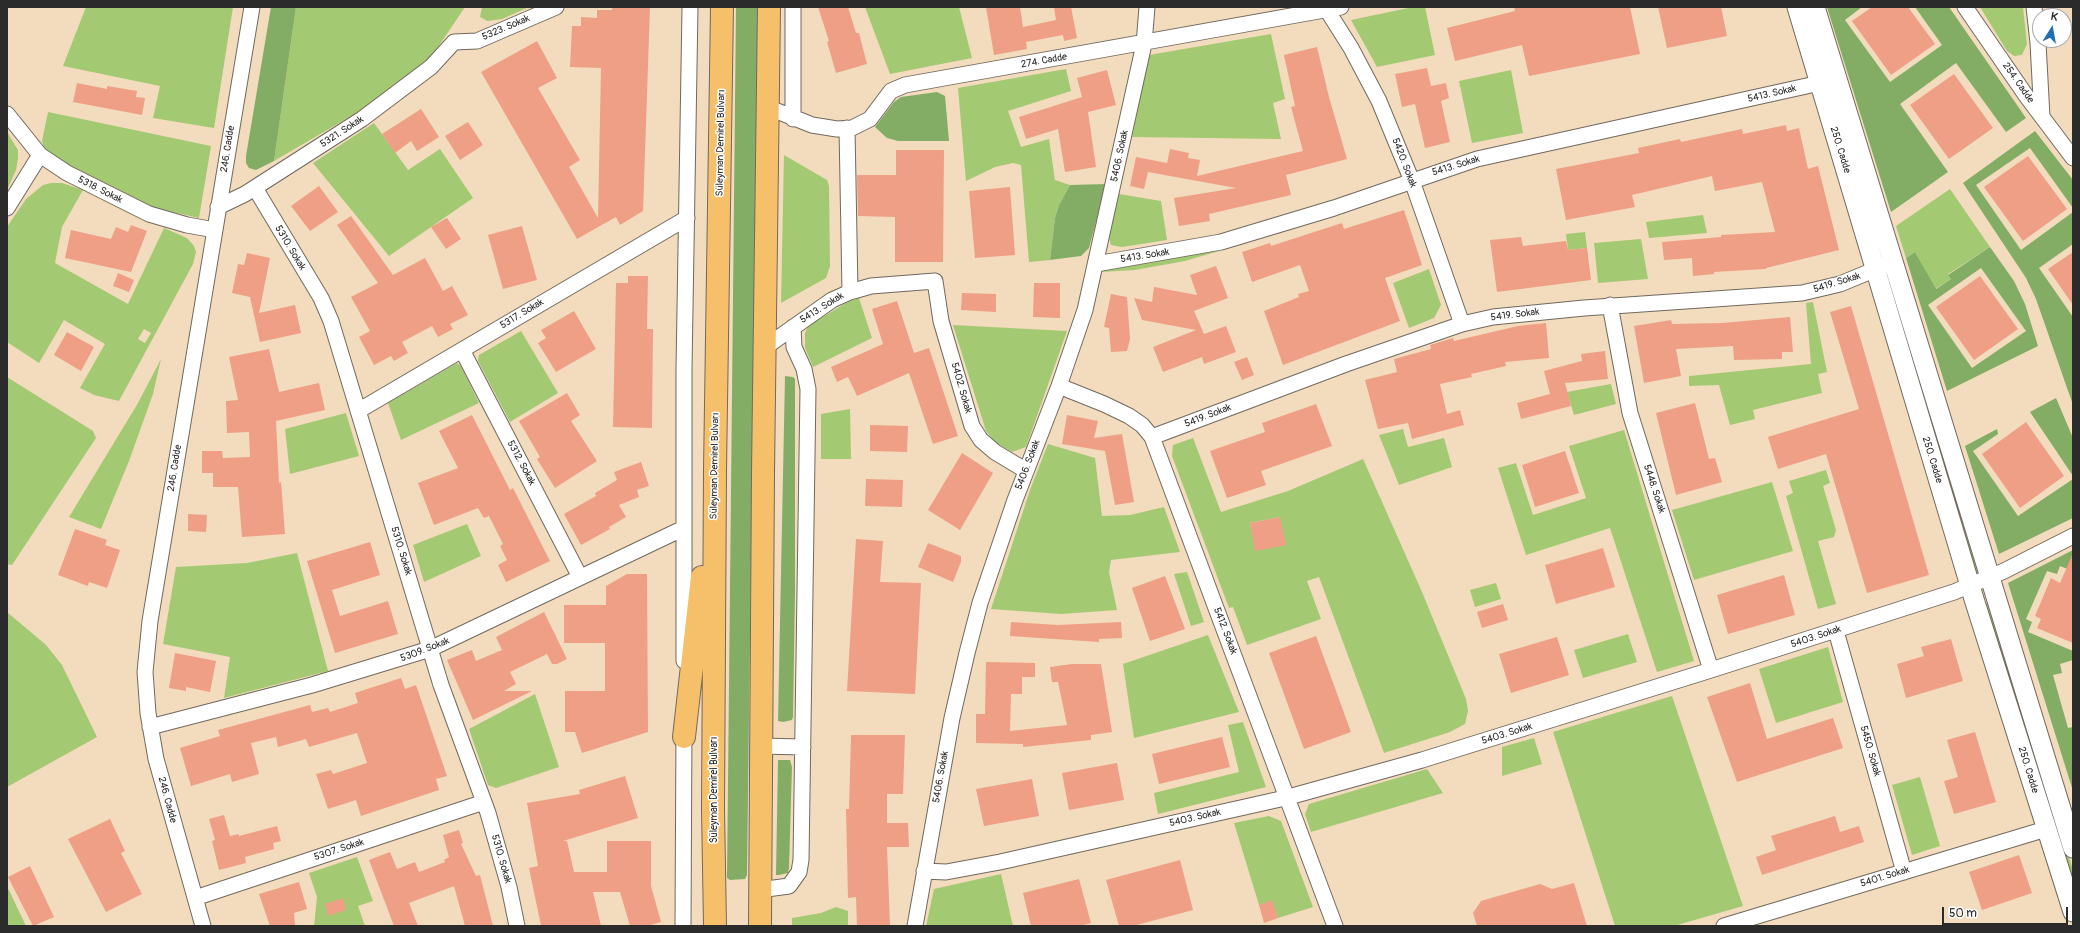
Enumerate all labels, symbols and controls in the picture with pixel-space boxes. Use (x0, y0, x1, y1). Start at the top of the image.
north arrow (2032, 8, 2072, 48)
text: K (2050, 10, 2059, 24)
street label: 5323. Sokak (480, 13, 532, 43)
street label: 274. Cadde (1020, 51, 1068, 71)
street label: 254. Cadde (2000, 60, 2036, 106)
street label: 5413. Sokak (1747, 83, 1797, 105)
street label: Süleyman Demirel Bulvarı (714, 90, 728, 196)
street label: 5321. Sokak (318, 114, 366, 150)
street label: 246. Cadde (218, 125, 238, 173)
street label: 250. Cadde (1827, 125, 1853, 175)
street label: 5406. Sokak (1109, 129, 1131, 183)
street label: 5420. Sokak (1389, 136, 1419, 190)
street label: 5413. Sokak (1431, 153, 1481, 179)
street label: 5318. Sokak (76, 174, 124, 206)
street label: 5310. Sokak (272, 223, 308, 273)
street label: 5413. Sokak (1120, 246, 1170, 266)
street label: 5419. Sokak (1812, 270, 1862, 296)
street label: 5413. Sokak (798, 290, 846, 326)
street label: 5317. Sokak (498, 296, 546, 332)
street label: 5419. Sokak (1490, 306, 1540, 324)
street label: 5402. Sokak (948, 361, 974, 415)
street label: 5419. Sokak (1183, 402, 1233, 430)
street label: Süleyman Demirel Bulvarı (708, 413, 722, 519)
street label: 250. Cadde (1919, 435, 1945, 485)
street label: 5406. Sokak (1013, 438, 1043, 492)
street label: 5312. Sokak (504, 439, 538, 487)
street label: 246. Cadde (165, 444, 185, 492)
street label: 5448. Sokak (1640, 463, 1668, 515)
street label: 5310. Sokak (388, 525, 414, 577)
street label: 5412. Sokak (1211, 606, 1239, 656)
street label: 5403. Sokak (1789, 623, 1843, 651)
street label: 5309. Sokak (399, 635, 451, 665)
street label: 5403. Sokak (1480, 721, 1534, 747)
street label: 5450. Sokak (1857, 724, 1883, 778)
street label: Süleyman Demirel Bulvarı (708, 737, 720, 843)
street label: 250. Cadde (2015, 745, 2041, 795)
street label: 5406. Sokak (931, 750, 951, 804)
street label: 246. Cadde (155, 776, 179, 824)
street label: 5403. Sokak (1168, 806, 1222, 830)
street label: 5310. Sokak (488, 833, 514, 885)
street label: 5307. Sokak (313, 836, 365, 864)
street label: 5401. Sokak (1859, 864, 1911, 890)
scale bar (1944, 899, 2070, 925)
text: 50 m (1949, 906, 1977, 921)

